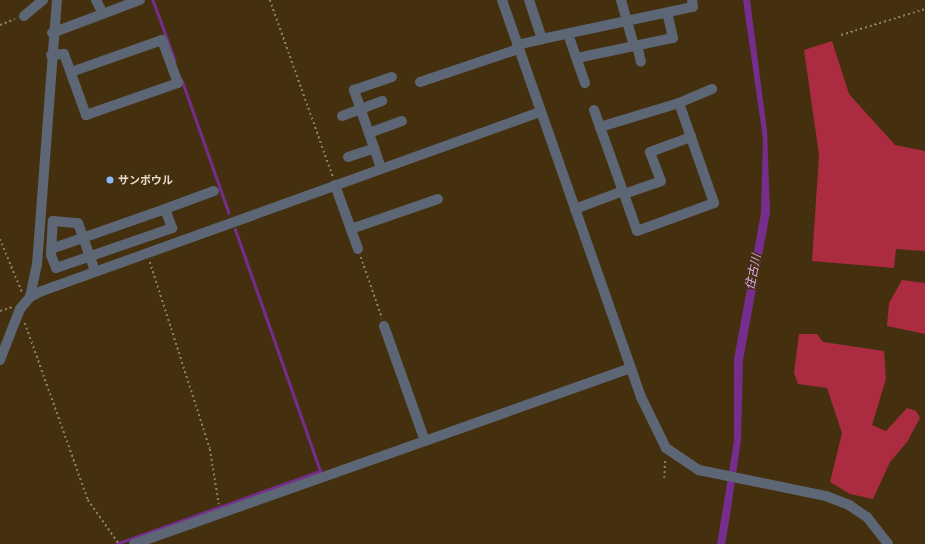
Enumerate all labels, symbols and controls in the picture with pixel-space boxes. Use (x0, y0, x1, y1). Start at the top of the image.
place label: サンボウル (118, 173, 173, 187)
marker: サンボウル (105, 175, 115, 185)
water label: 住古川 (743, 253, 765, 291)

